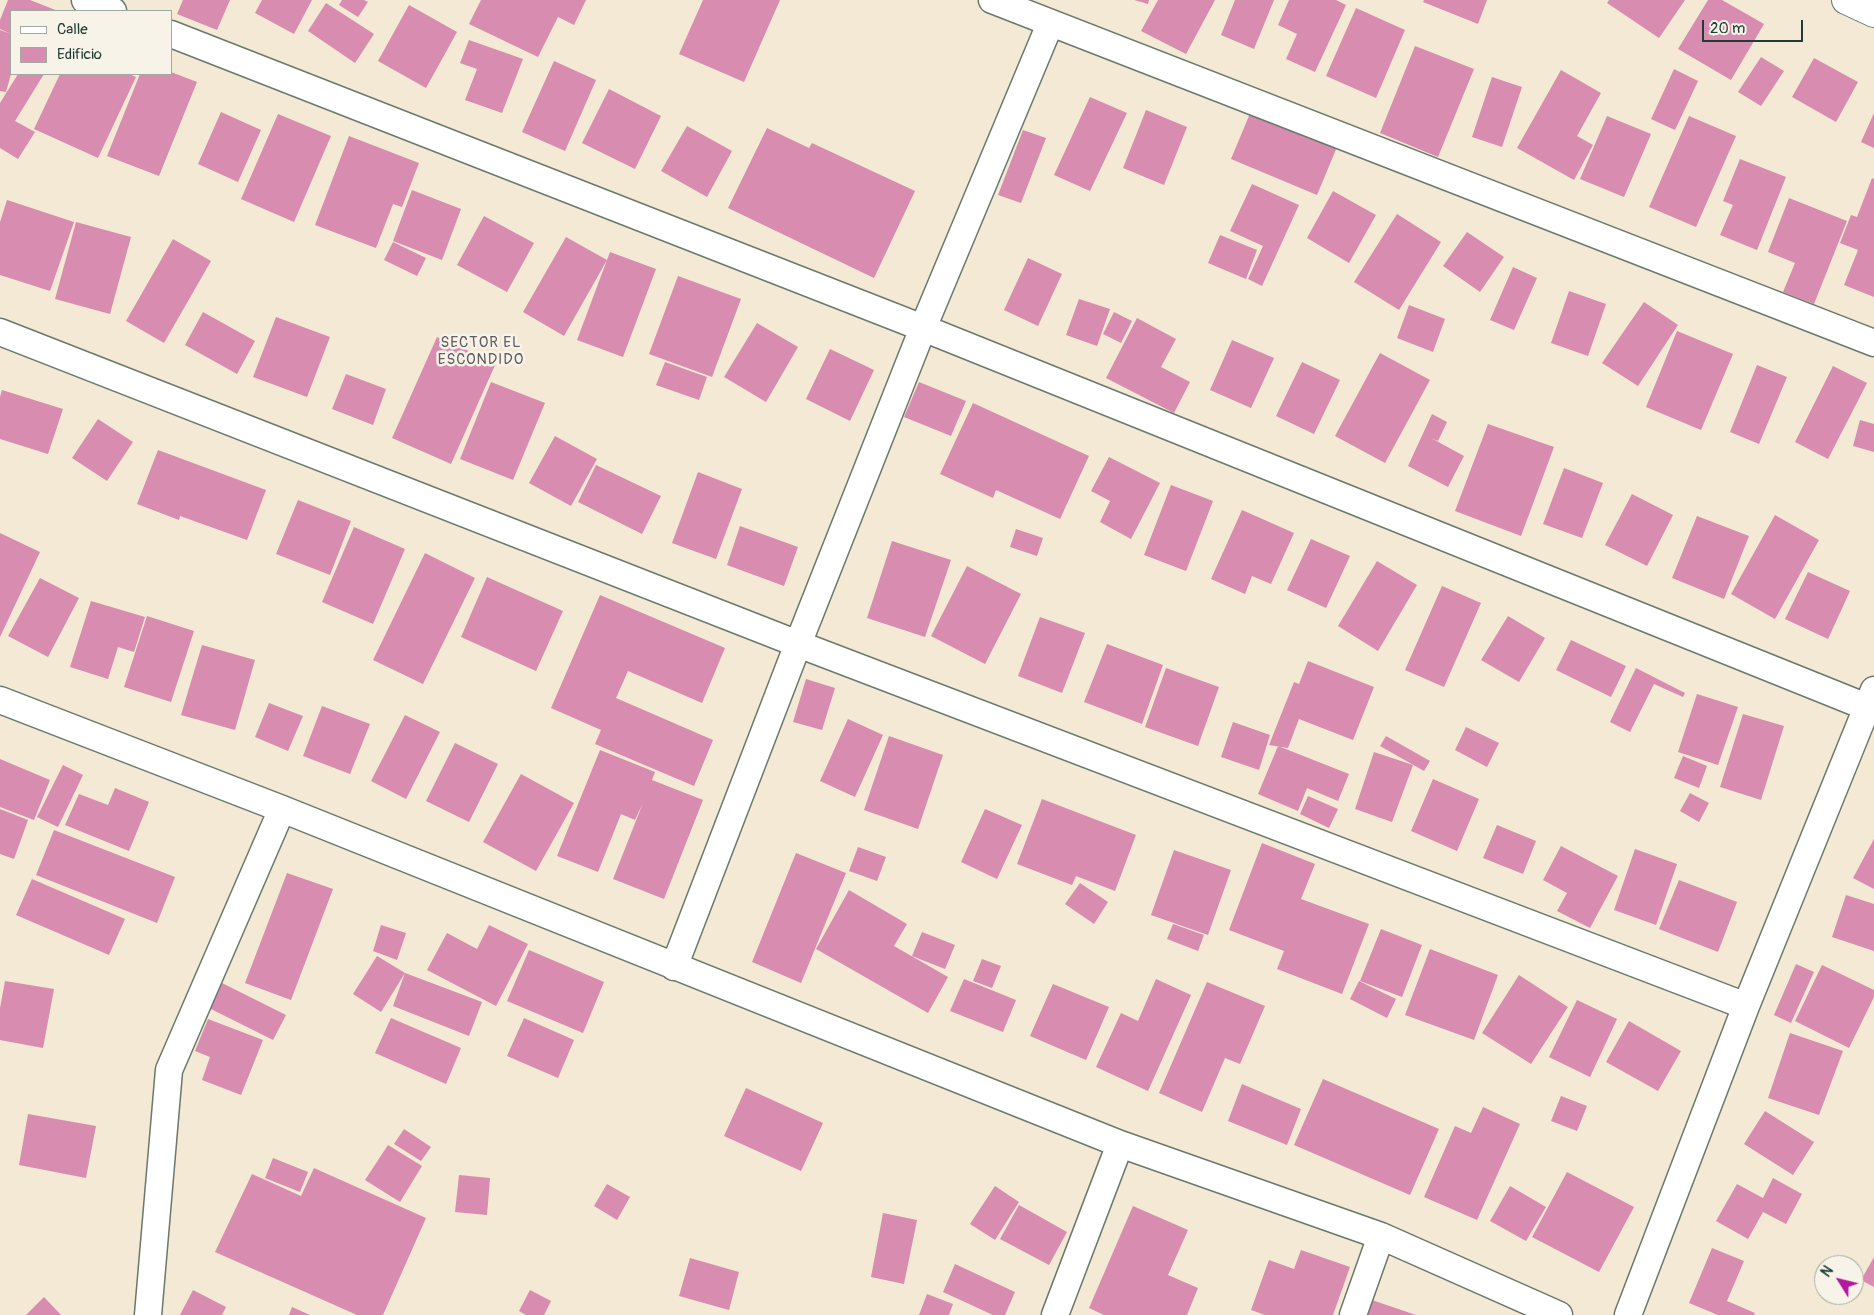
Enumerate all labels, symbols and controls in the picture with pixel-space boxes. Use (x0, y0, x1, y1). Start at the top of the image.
legend (10, 10, 172, 75)
scale bar (1704, 10, 1805, 42)
text: 20 m (1710, 19, 1745, 38)
text: Calle (57, 20, 88, 39)
text: Edificio (57, 45, 102, 64)
district label: SECTOR EL ESCONDIDO (437, 334, 525, 369)
north arrow (1814, 1255, 1864, 1305)
text: N (1818, 1263, 1837, 1280)

